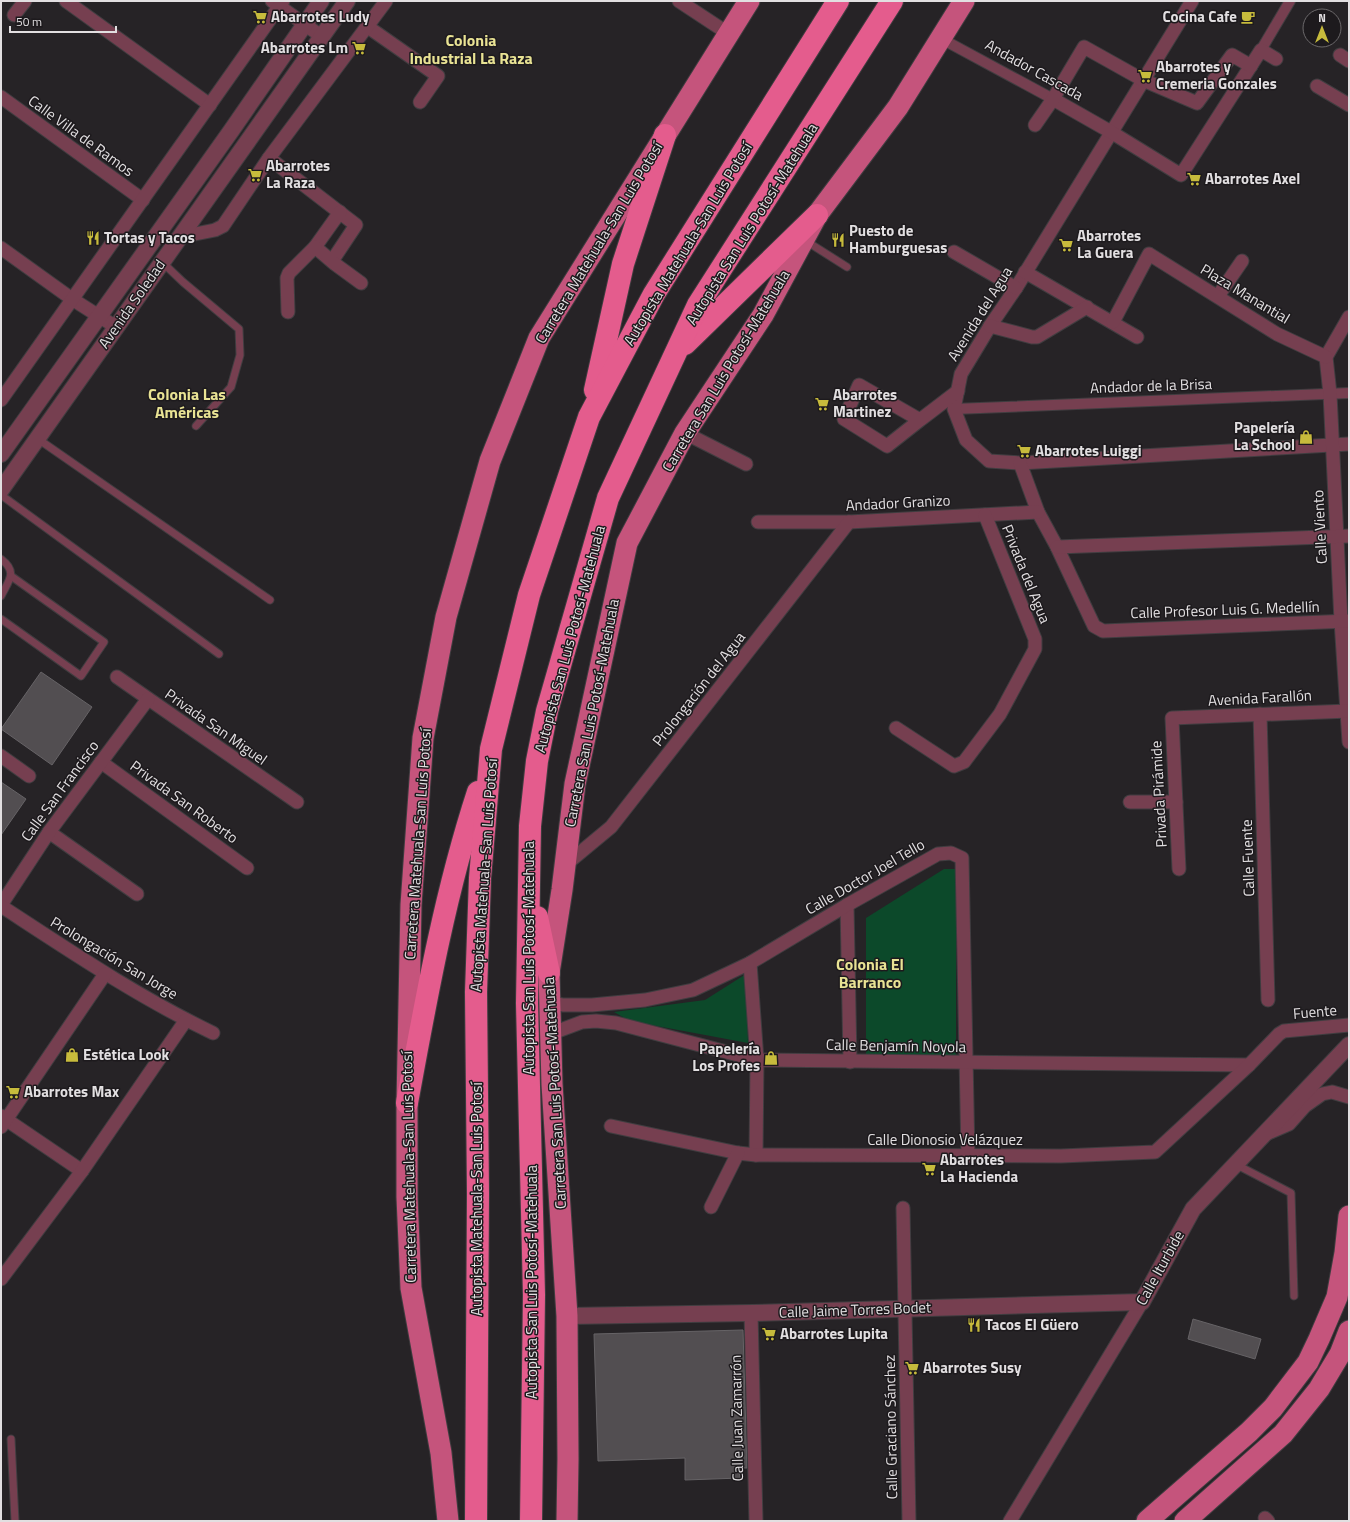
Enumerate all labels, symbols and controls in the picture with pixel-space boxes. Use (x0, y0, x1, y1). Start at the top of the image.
place label: Abarrotes Ludy (271, 5, 370, 28)
place label: Cocina Cafe (1162, 5, 1237, 28)
scale bar (10, 8, 116, 34)
north arrow (1302, 8, 1342, 48)
supermarket icon: Abarrotes Ludy (252, 9, 268, 25)
cafe icon: Cocina Cafe (1240, 9, 1256, 25)
text: N (1318, 10, 1326, 26)
text: 50 m (16, 12, 42, 31)
district label: Colonia Industrial La Raza (409, 28, 533, 70)
street label: Andador Cascada (981, 33, 1088, 106)
place label: Abarrotes Lm (261, 36, 348, 59)
supermarket icon: Abarrotes Lm (351, 40, 367, 56)
place label: Abarrotes y Cremeria Gonzales (1156, 55, 1277, 95)
supermarket icon: Abarrotes y Cremeria Gonzales (1137, 68, 1153, 84)
street label: Calle Villa de Ramos (23, 89, 139, 182)
street label: Autopista San Luis Potosí-Matehuala (680, 118, 824, 329)
street label: Carretera Matehuala-San Luis Potosí (529, 136, 669, 348)
street label: Autopista Matehuala-San Luis Potosí (618, 136, 759, 350)
place label: Abarrotes La Raza (266, 154, 330, 194)
supermarket icon: Abarrotes La Raza (247, 167, 263, 183)
place label: Abarrotes Axel (1205, 167, 1300, 190)
supermarket icon: Abarrotes Axel (1186, 171, 1202, 187)
place label: Puesto de Hamburguesas (849, 219, 947, 259)
place label: Abarrotes La Guera (1077, 224, 1141, 264)
place label: Tortas y Tacos (104, 226, 195, 249)
restaurant icon: Tortas y Tacos (85, 230, 101, 246)
restaurant icon: Puesto de Hamburguesas (830, 232, 846, 248)
supermarket icon: Abarrotes La Guera (1058, 237, 1074, 253)
street label: Avenida Soledad (92, 255, 171, 353)
street label: Plaza Manantial (1196, 258, 1294, 329)
street label: Avenida del Agua (941, 262, 1018, 365)
street label: Carretera San Luis Potosí-Matehuala (656, 265, 795, 476)
street label: Andador de la Brisa (1090, 372, 1213, 399)
district label: Colonia Las Américas (148, 382, 226, 424)
place label: Abarrotes Martinez (833, 383, 897, 423)
supermarket icon: Abarrotes Martinez (814, 396, 830, 412)
place label: Papelería La School (1234, 416, 1295, 456)
shop icon: Papelería La School (1298, 429, 1314, 445)
place label: Abarrotes Luiggi (1035, 439, 1142, 462)
supermarket icon: Abarrotes Luiggi (1016, 443, 1032, 459)
street label: Andador Granizo (845, 488, 951, 517)
street label: Calle Viento (1306, 489, 1333, 565)
street label: Privada del Agua (996, 521, 1057, 627)
street label: Autopista San Luis Potosí-Matehuala (528, 522, 611, 755)
street label: Calle Profesor Luis G. Medellín (1130, 595, 1320, 624)
street label: Carretera San Luis Potosí-Matehuala (558, 596, 625, 829)
street label: Prolongación del Agua (646, 626, 751, 751)
street label: Privada San Miguel (160, 683, 272, 771)
street label: Avenida Farallón (1207, 683, 1312, 712)
street label: Carretera Matehuala-San Luis Potosí (398, 726, 437, 960)
street label: Calle San Francisco (15, 735, 104, 846)
street label: Privada Pirámide (1144, 740, 1173, 848)
street label: Privada San Roberto (126, 754, 243, 849)
street label: Autopista Matehuala-San Luis Potosí (464, 756, 503, 992)
street label: Calle Fuente (1235, 819, 1260, 897)
street label: Calle Doctor Joel Tello (801, 833, 929, 920)
street label: Autopista San Luis Potosí-Matehuala (517, 840, 540, 1075)
street label: Prolongación San Jorge (46, 910, 182, 1005)
district label: Colonia El Barranco (836, 952, 904, 994)
street label: Carretera San Luis Potosí-Matehuala (537, 976, 572, 1210)
street label: Fuente (1292, 998, 1338, 1025)
street label: Calle Benjamín Noyola (826, 1033, 967, 1058)
place label: Papelería Los Profes (692, 1037, 760, 1077)
place label: Estética Look (83, 1043, 170, 1066)
shop icon: Estética Look (64, 1047, 80, 1063)
street label: Carretera Matehuala-San Luis Potosí (395, 1049, 422, 1283)
shop icon: Papelería Los Profes (763, 1050, 779, 1066)
place label: Abarrotes Max (24, 1080, 119, 1103)
street label: Autopista Matehuala-San Luis Potosí (465, 1080, 488, 1316)
supermarket icon: Abarrotes Max (5, 1084, 21, 1100)
street label: Calle Dionosio Velázquez (867, 1128, 1023, 1151)
place label: Abarrotes La Hacienda (940, 1148, 1019, 1188)
supermarket icon: Abarrotes La Hacienda (921, 1161, 937, 1177)
street label: Autopista San Luis Potosí-Matehuala (520, 1164, 543, 1399)
street label: Calle Iturbide (1130, 1226, 1190, 1309)
street label: Calle Jaime Torres Bodet (778, 1295, 932, 1324)
place label: Tacos El Güero (985, 1313, 1079, 1336)
restaurant icon: Tacos El Güero (966, 1317, 982, 1333)
place label: Abarrotes Lupita (780, 1322, 888, 1345)
supermarket icon: Abarrotes Lupita (761, 1326, 777, 1342)
street label: Calle Graciano Sánchez (878, 1354, 903, 1500)
street label: Calle Juan Zamarrón (724, 1355, 749, 1481)
place label: Abarrotes Susy (923, 1356, 1022, 1379)
supermarket icon: Abarrotes Susy (904, 1360, 920, 1376)

